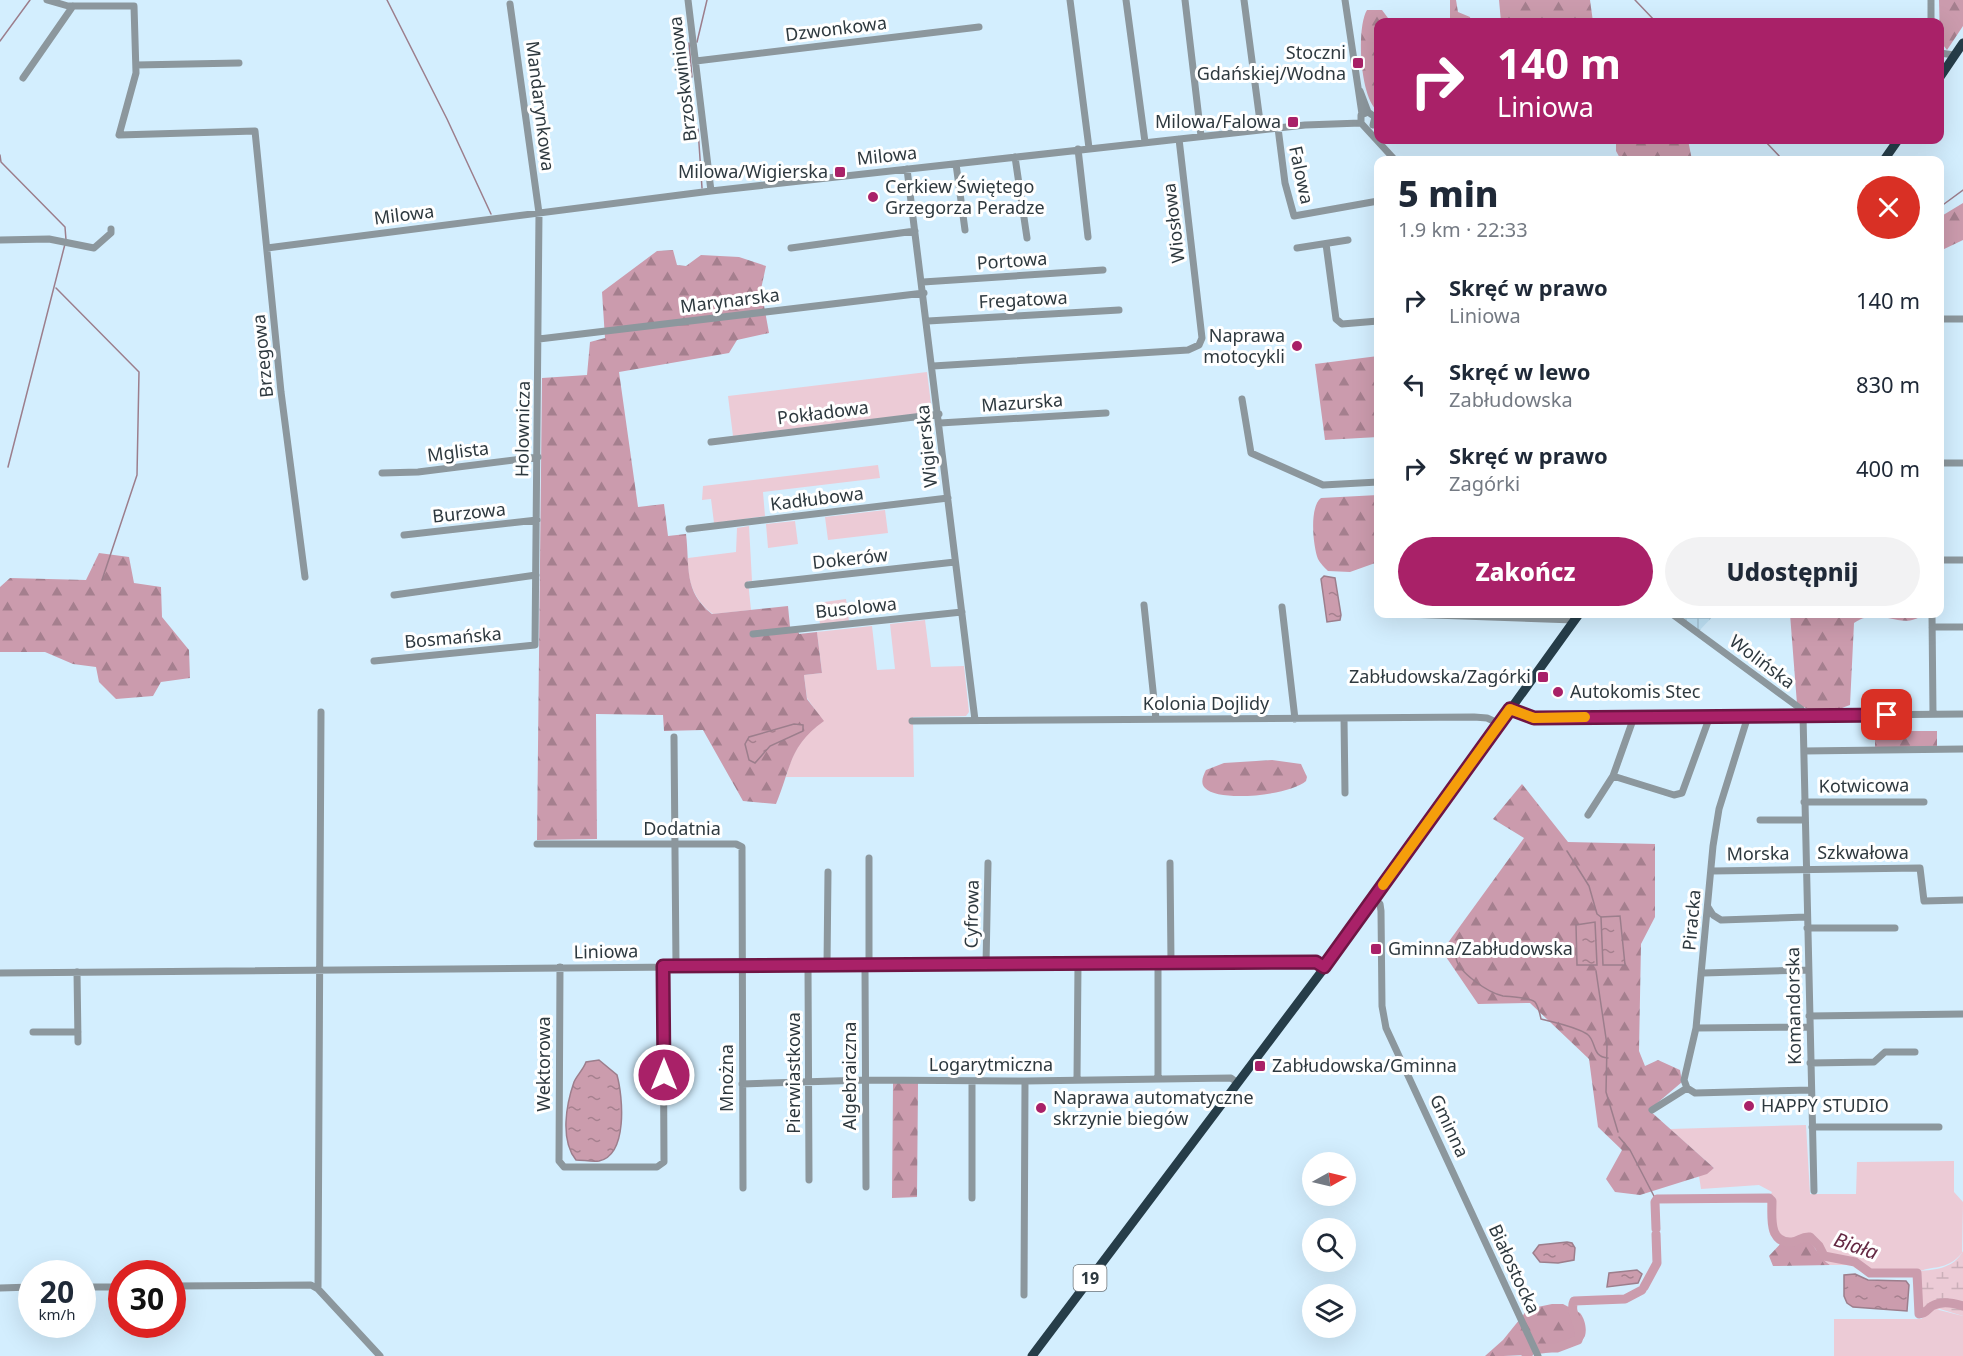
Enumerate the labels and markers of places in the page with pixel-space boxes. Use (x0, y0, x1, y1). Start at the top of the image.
place label: Stoczni Gdańskiej/Wodna (1197, 40, 1346, 85)
marker: Stoczni Gdańskiej/Wodna (1351, 56, 1365, 70)
place label: Milowa/Falowa (1155, 109, 1281, 133)
marker: Milowa/Falowa (1286, 115, 1300, 129)
place label: Milowa/Wigierska (678, 159, 828, 183)
marker: Milowa/Wigierska (833, 165, 847, 179)
place label: Cerkiew Świętego Grzegorza Peradze (885, 174, 1045, 219)
marker: Cerkiew Świętego Grzegorza Peradze (866, 190, 880, 204)
place label: Naprawa motocykli (1203, 323, 1285, 368)
marker: Naprawa motocykli (1290, 339, 1304, 353)
place label: Zabłudowska/Zagórki (1349, 664, 1531, 688)
marker: Zabłudowska/Zagórki (1536, 670, 1550, 684)
place label: Autokomis Stec (1570, 679, 1701, 703)
marker: Autokomis Stec (1551, 685, 1565, 699)
pin (1861, 689, 1912, 740)
place label: Gminna/Zabłudowska (1388, 936, 1573, 960)
marker: Gminna/Zabłudowska (1369, 942, 1383, 956)
place label: Zabłudowska/Gminna (1272, 1053, 1457, 1077)
marker: Zabłudowska/Gminna (1253, 1059, 1267, 1073)
place label: Naprawa automatyczne skrzynie biegów (1053, 1085, 1254, 1130)
place label: HAPPY STUDIO (1761, 1093, 1889, 1117)
marker: HAPPY STUDIO (1742, 1099, 1756, 1113)
marker: Naprawa automatyczne skrzynie biegów (1034, 1101, 1048, 1115)

